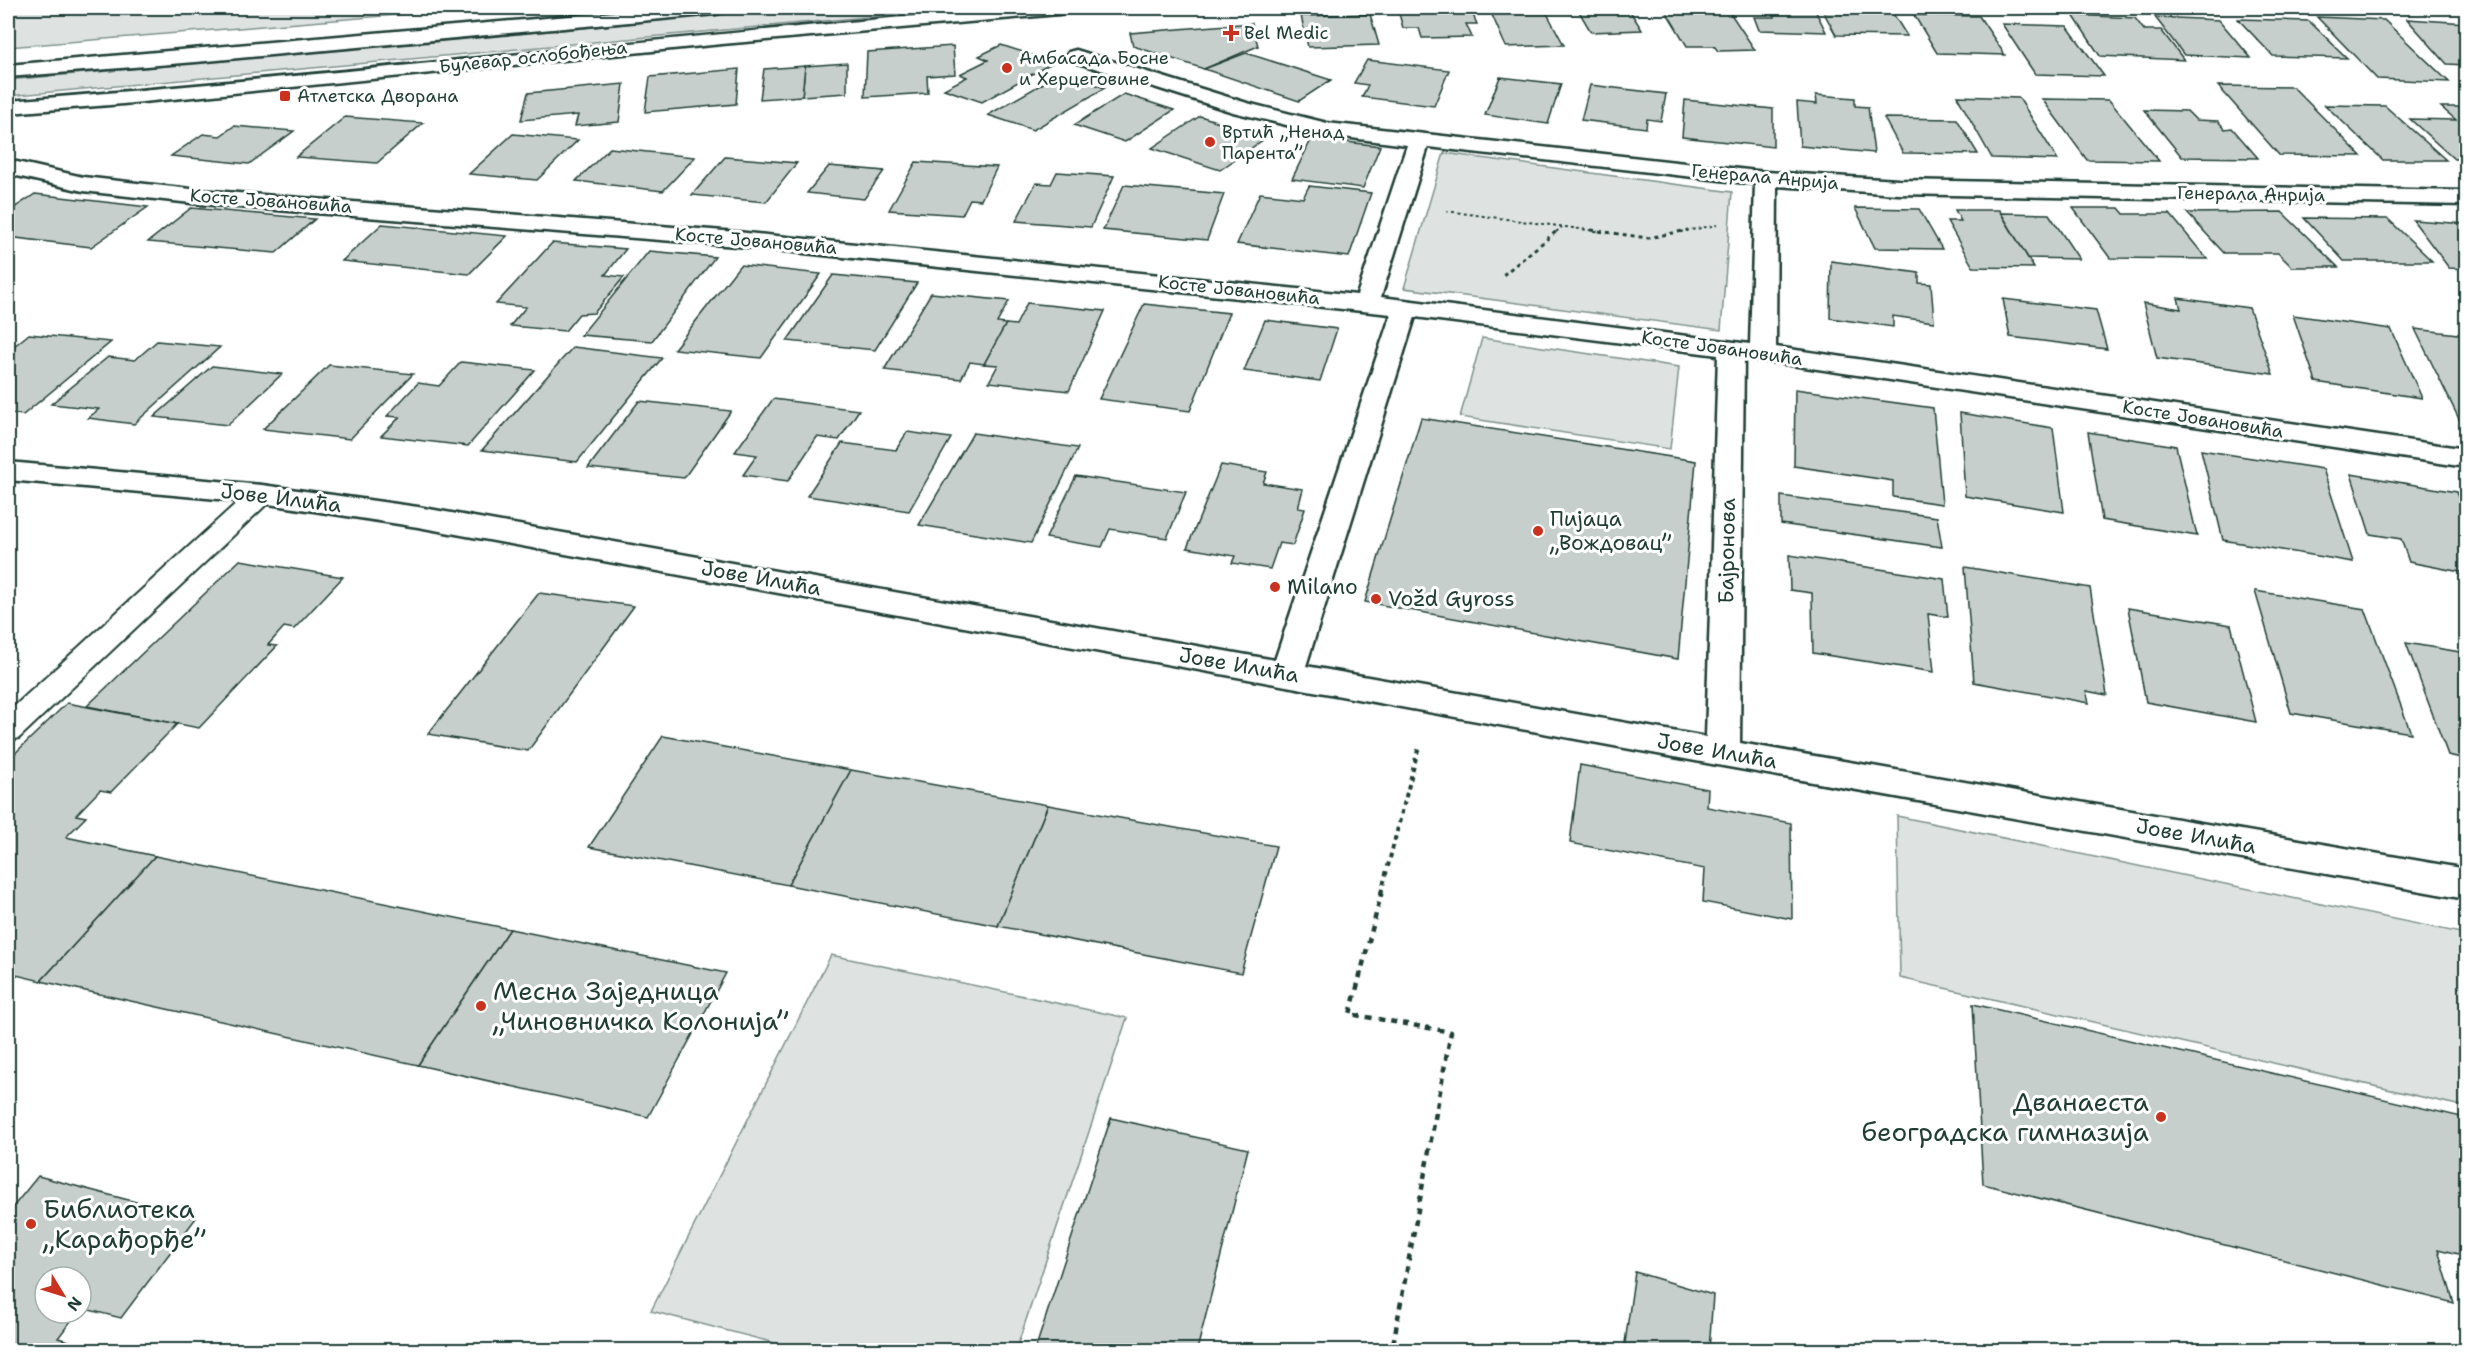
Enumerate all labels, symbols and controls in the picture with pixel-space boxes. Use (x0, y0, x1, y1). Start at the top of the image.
place label: Bel Medic (1244, 21, 1328, 45)
marker: Bel Medic (1222, 24, 1240, 42)
street label: Булевар ослобођења (438, 35, 628, 79)
place label: Амбасада Босне и Херцеговине (1019, 46, 1169, 91)
marker: Амбасада Босне и Херцеговине (1000, 61, 1014, 75)
place label: Атлетска Дворана (297, 84, 458, 108)
marker: Атлетска Дворана (278, 89, 292, 103)
place label: Вртић „Ненад Парента” (1222, 120, 1345, 165)
marker: Вртић „Ненад Парента” (1203, 135, 1217, 149)
street label: Генерала Анрија (1690, 159, 1840, 195)
street label: Генерала Анрија (2177, 181, 2325, 207)
street label: Косте Јовановића (189, 183, 353, 219)
street label: Косте Јовановића (674, 222, 838, 260)
street label: Косте Јовановића (1157, 270, 1321, 310)
street label: Косте Јовановића (1640, 325, 1804, 371)
street label: Косте Јовановића (2121, 394, 2285, 444)
street label: Јове Илића (219, 477, 343, 519)
street label: Бајронова (1712, 498, 1742, 604)
place label: Пијаца „Вождовац” (1549, 505, 1671, 557)
marker: Пијаца „Вождовац” (1531, 524, 1545, 538)
street label: Јове Илића (699, 554, 823, 602)
place label: Milano (1287, 573, 1358, 601)
marker: Milano (1268, 580, 1282, 594)
place label: Vožd Gyross (1388, 585, 1515, 613)
marker: Vožd Gyross (1369, 592, 1383, 606)
street label: Јове Илића (1177, 641, 1301, 689)
street label: Јове Илића (1655, 727, 1779, 775)
street label: Јове Илића (2134, 812, 2258, 860)
place label: Месна Заједница „Чиновничка Колонија” (492, 973, 789, 1038)
marker: Месна Заједница „Чиновничка Колонија” (474, 999, 488, 1013)
place label: Дванаеста београдска гимназија (1861, 1084, 2149, 1149)
marker: Дванаеста београдска гимназија (2154, 1110, 2168, 1124)
place label: Библиотека „Карађорђе” (42, 1191, 206, 1256)
marker: Библиотека „Карађорђе” (24, 1217, 38, 1231)
north arrow (33, 1265, 93, 1325)
text: N (62, 1292, 87, 1315)

